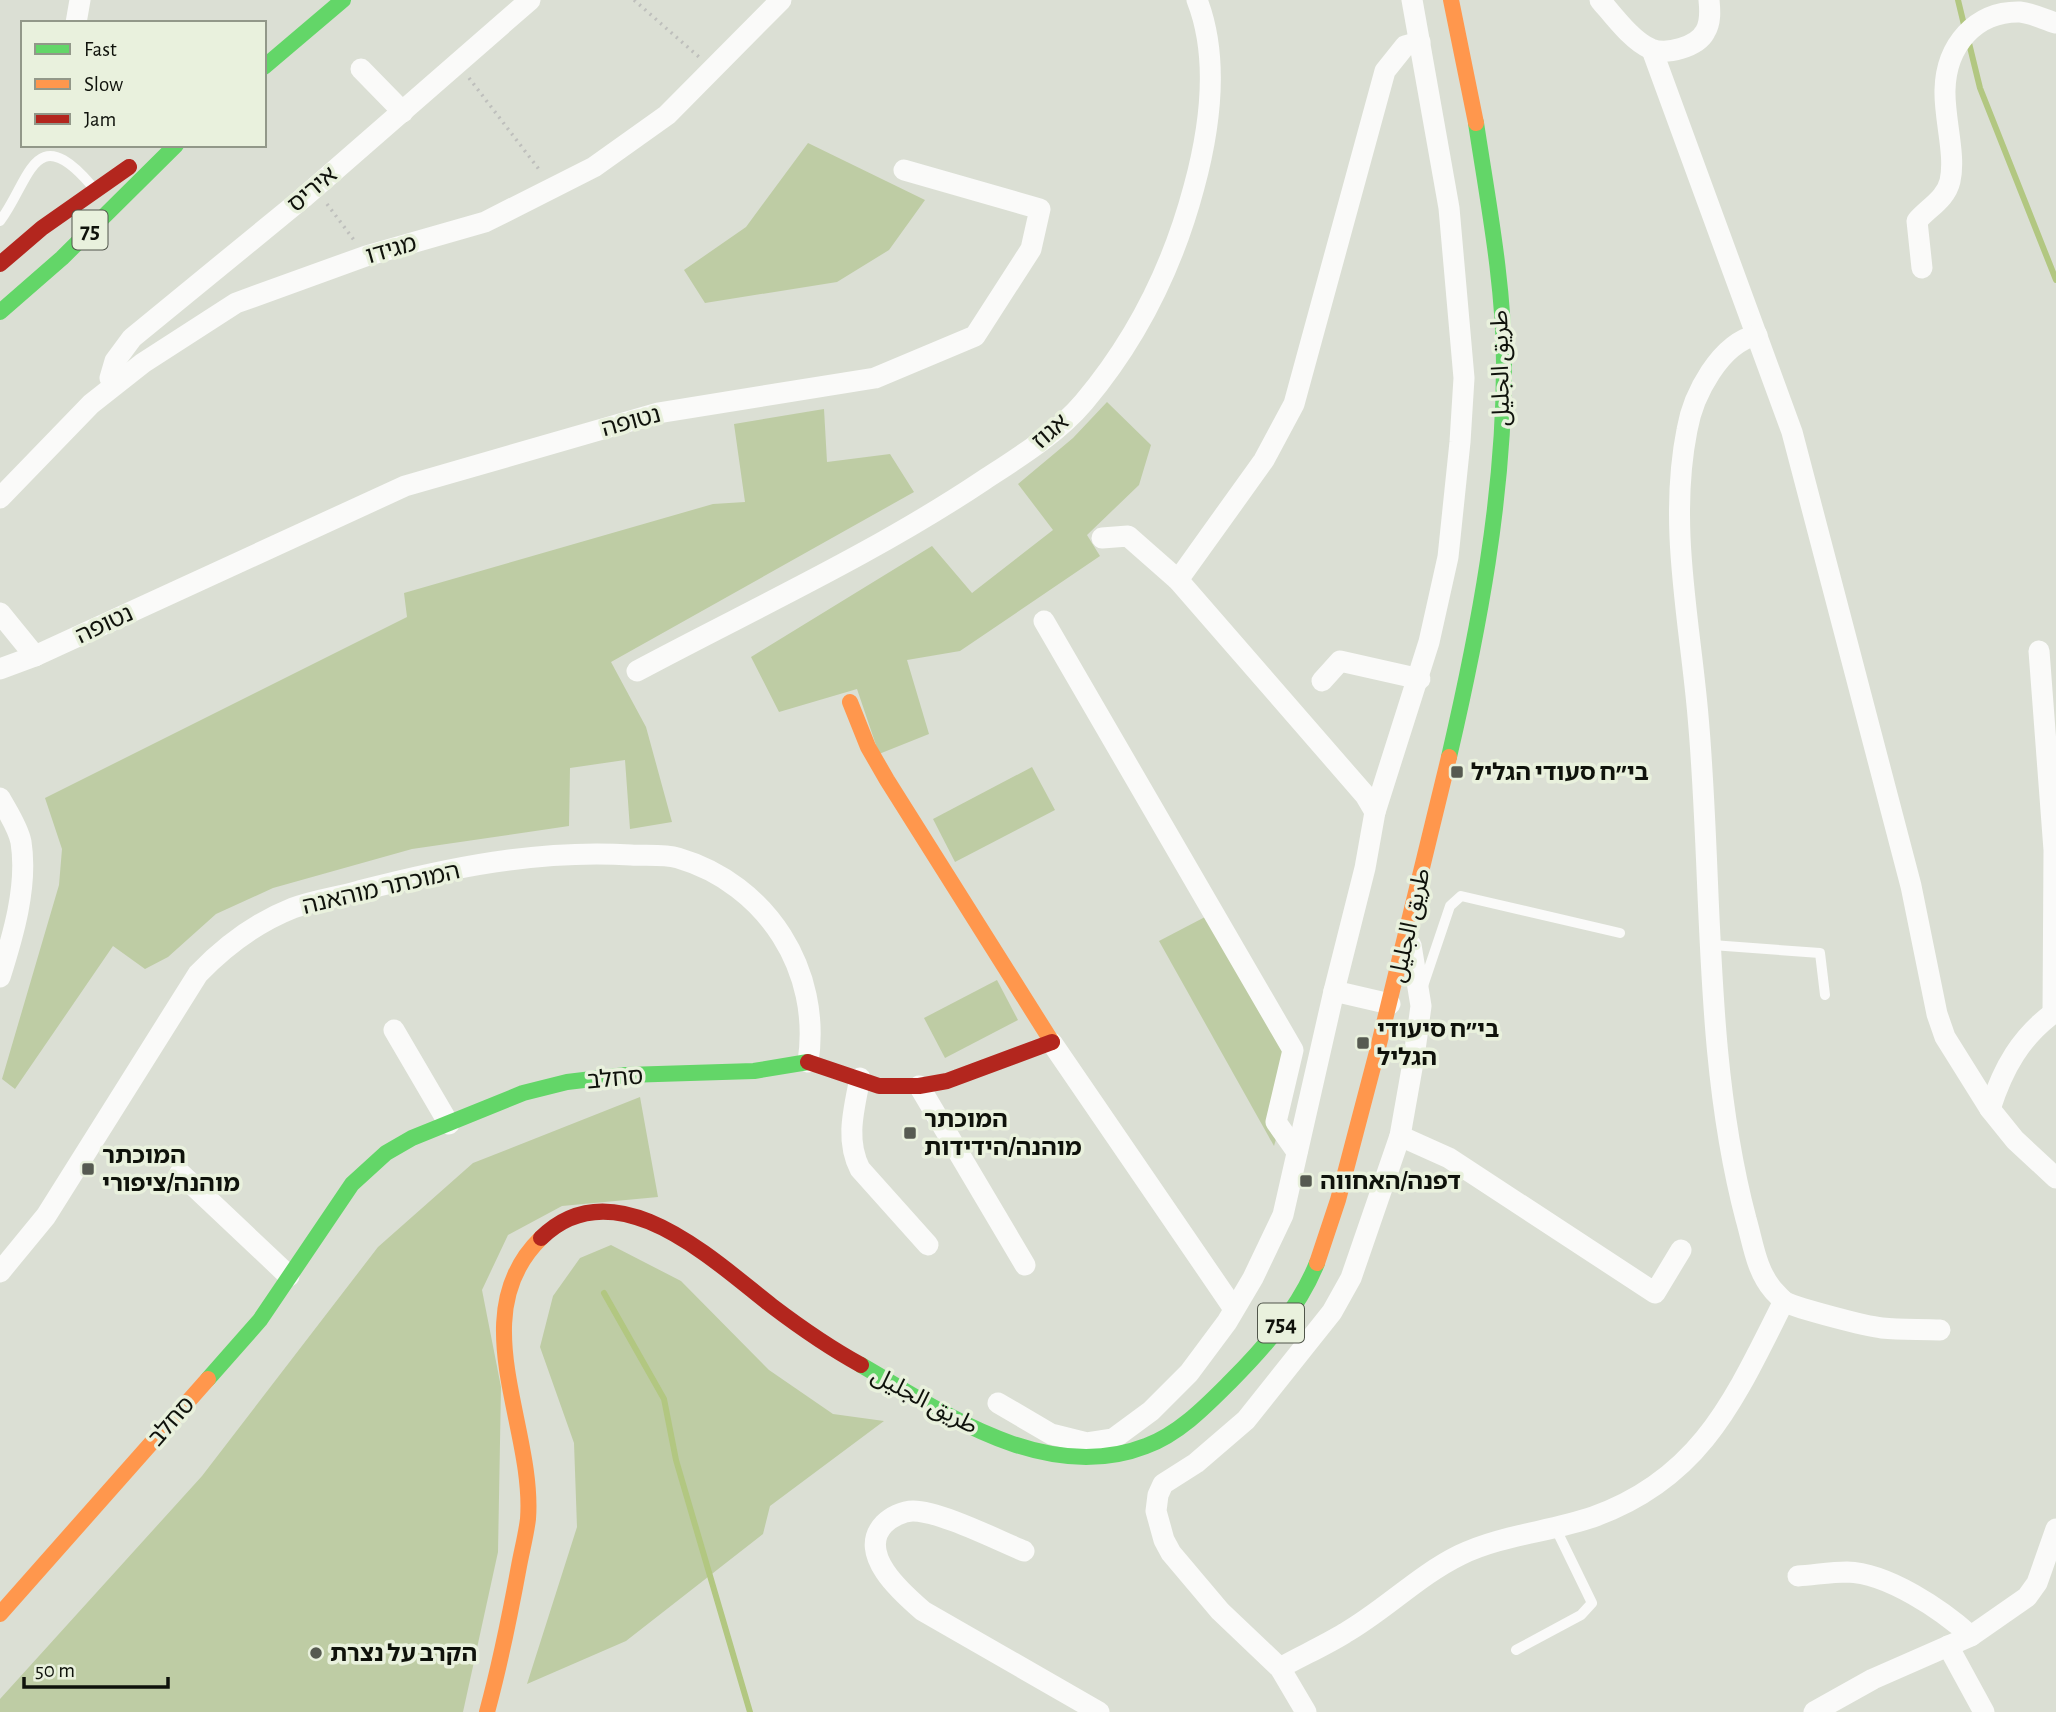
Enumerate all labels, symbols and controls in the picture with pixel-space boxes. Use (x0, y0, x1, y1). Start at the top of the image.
legend (21, 21, 266, 147)
text: Fast (84, 39, 117, 60)
text: Slow (84, 74, 123, 95)
text: Jam (84, 109, 116, 130)
street label: איריס (283, 163, 342, 217)
road number: 75 (72, 210, 108, 249)
street label: מגידו (363, 231, 419, 269)
street label: طريق الجليل (1488, 310, 1516, 426)
street label: נטופה (599, 403, 663, 441)
street label: אגוז (1028, 410, 1073, 454)
street label: נטופה (72, 601, 137, 648)
place label: בי״ח סעודי הגליל (1471, 761, 1649, 785)
marker: בי״ח סעודי הגליל (1449, 764, 1465, 780)
street label: המוכתר מוהאנה (300, 859, 462, 919)
street label: طريق الجليل (1385, 866, 1437, 985)
place label: בי״ח סיעודי הגליל (1377, 1018, 1499, 1070)
marker: בי״ח סיעודי הגליל (1355, 1035, 1371, 1051)
street label: סחלב (586, 1065, 644, 1093)
place label: המוכתר מוהנה/הידידות (924, 1108, 1082, 1160)
marker: המוכתר מוהנה/הידידות (902, 1125, 918, 1141)
place label: המוכתר מוהנה/ציפורי (102, 1144, 240, 1196)
marker: המוכתר מוהנה/ציפורי (80, 1161, 96, 1177)
place label: דפנה/האחווה (1320, 1170, 1461, 1194)
marker: דפנה/האחווה (1298, 1173, 1314, 1189)
road number: 754 (1258, 1304, 1304, 1342)
street label: طريق الجليل (867, 1363, 982, 1441)
street label: סחלב (144, 1392, 199, 1451)
place label: הקרב על נצרת (330, 1642, 477, 1666)
marker: הקרב על נצרת (308, 1645, 324, 1661)
scale bar (24, 1646, 168, 1690)
text: 50 m (35, 1660, 75, 1681)

